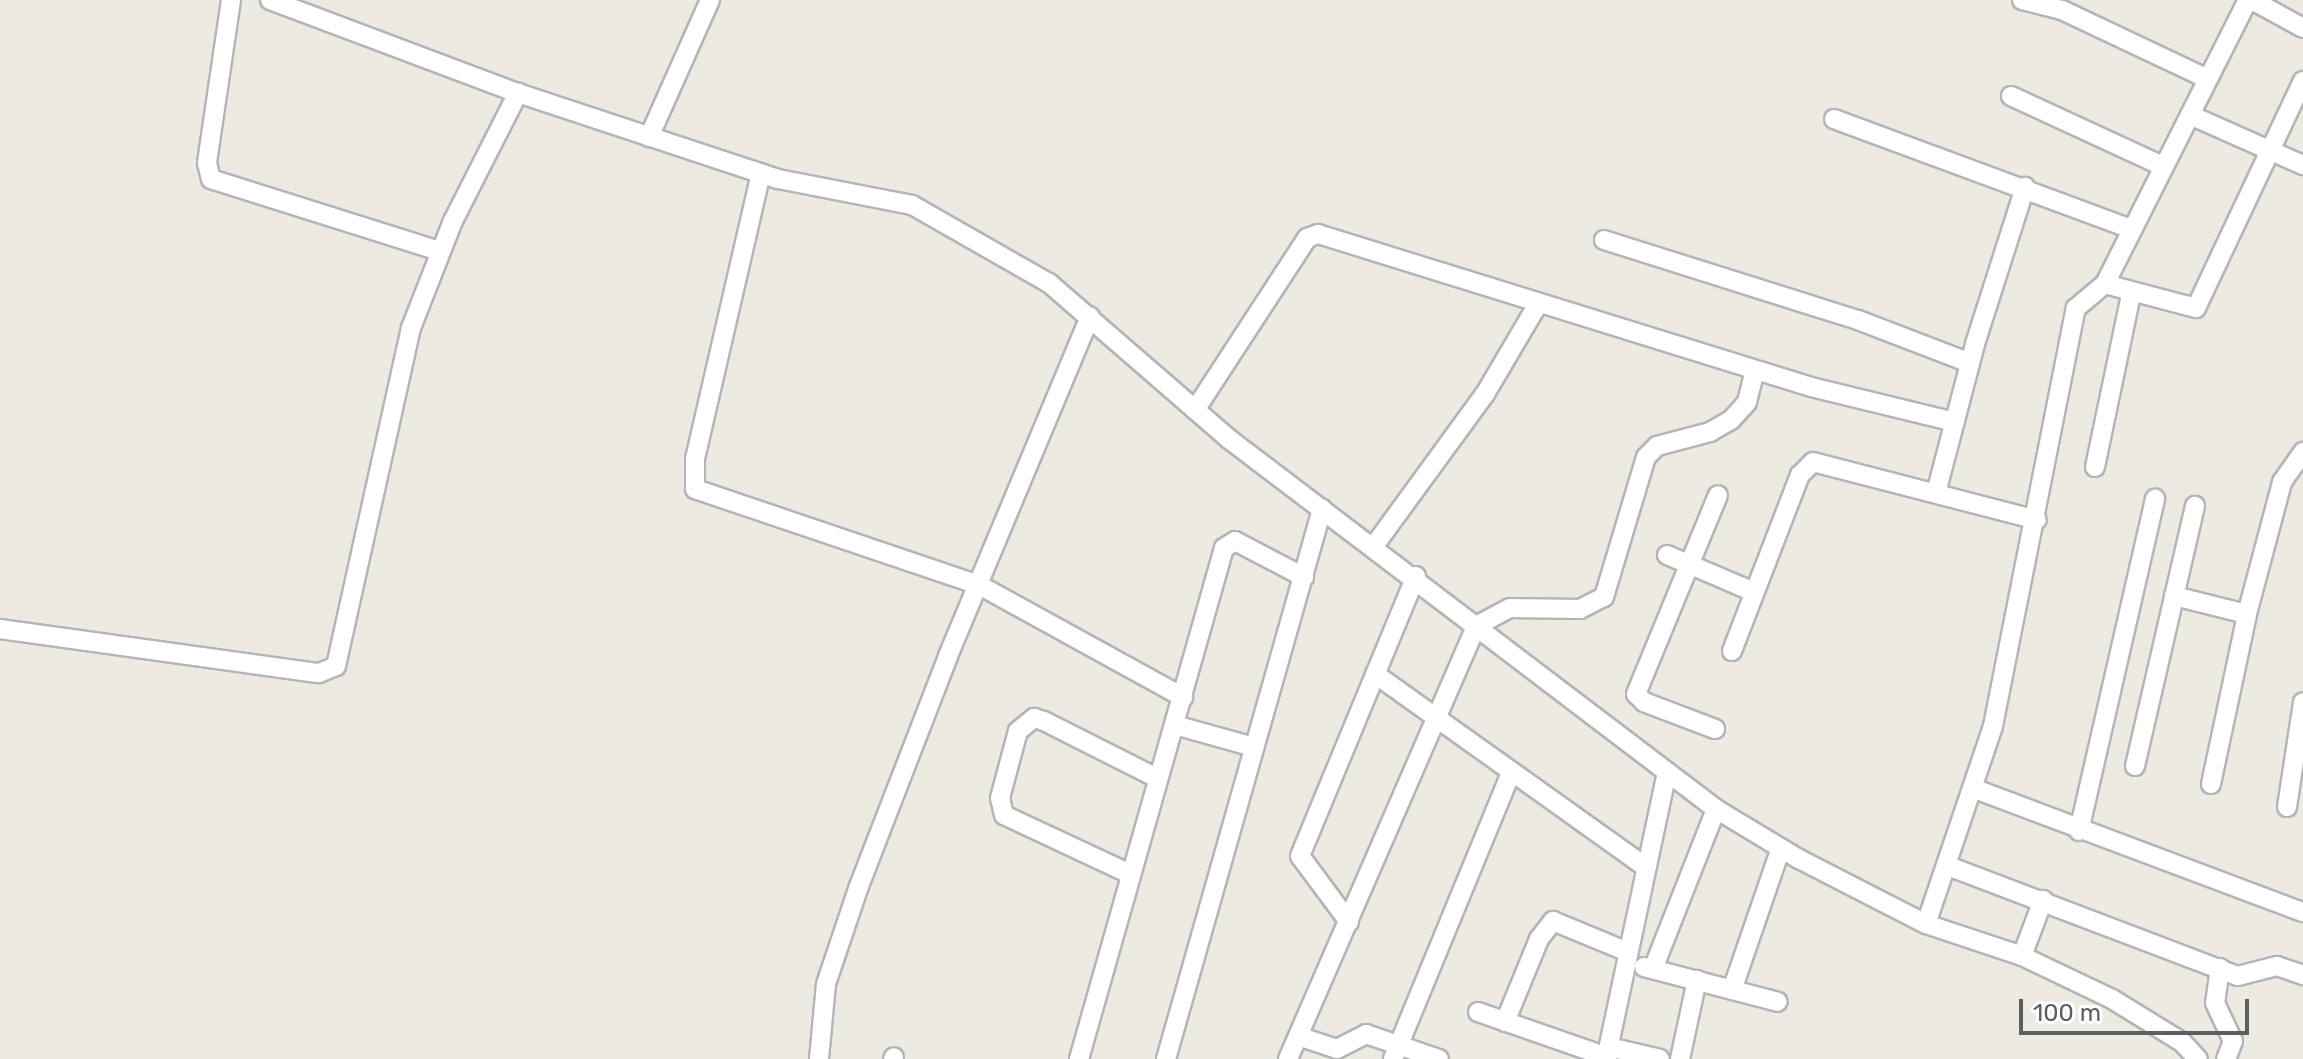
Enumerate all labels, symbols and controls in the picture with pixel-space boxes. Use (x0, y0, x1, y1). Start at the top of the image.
scale bar (2023, 983, 2253, 1033)
text: 100 m (2033, 999, 2101, 1027)

